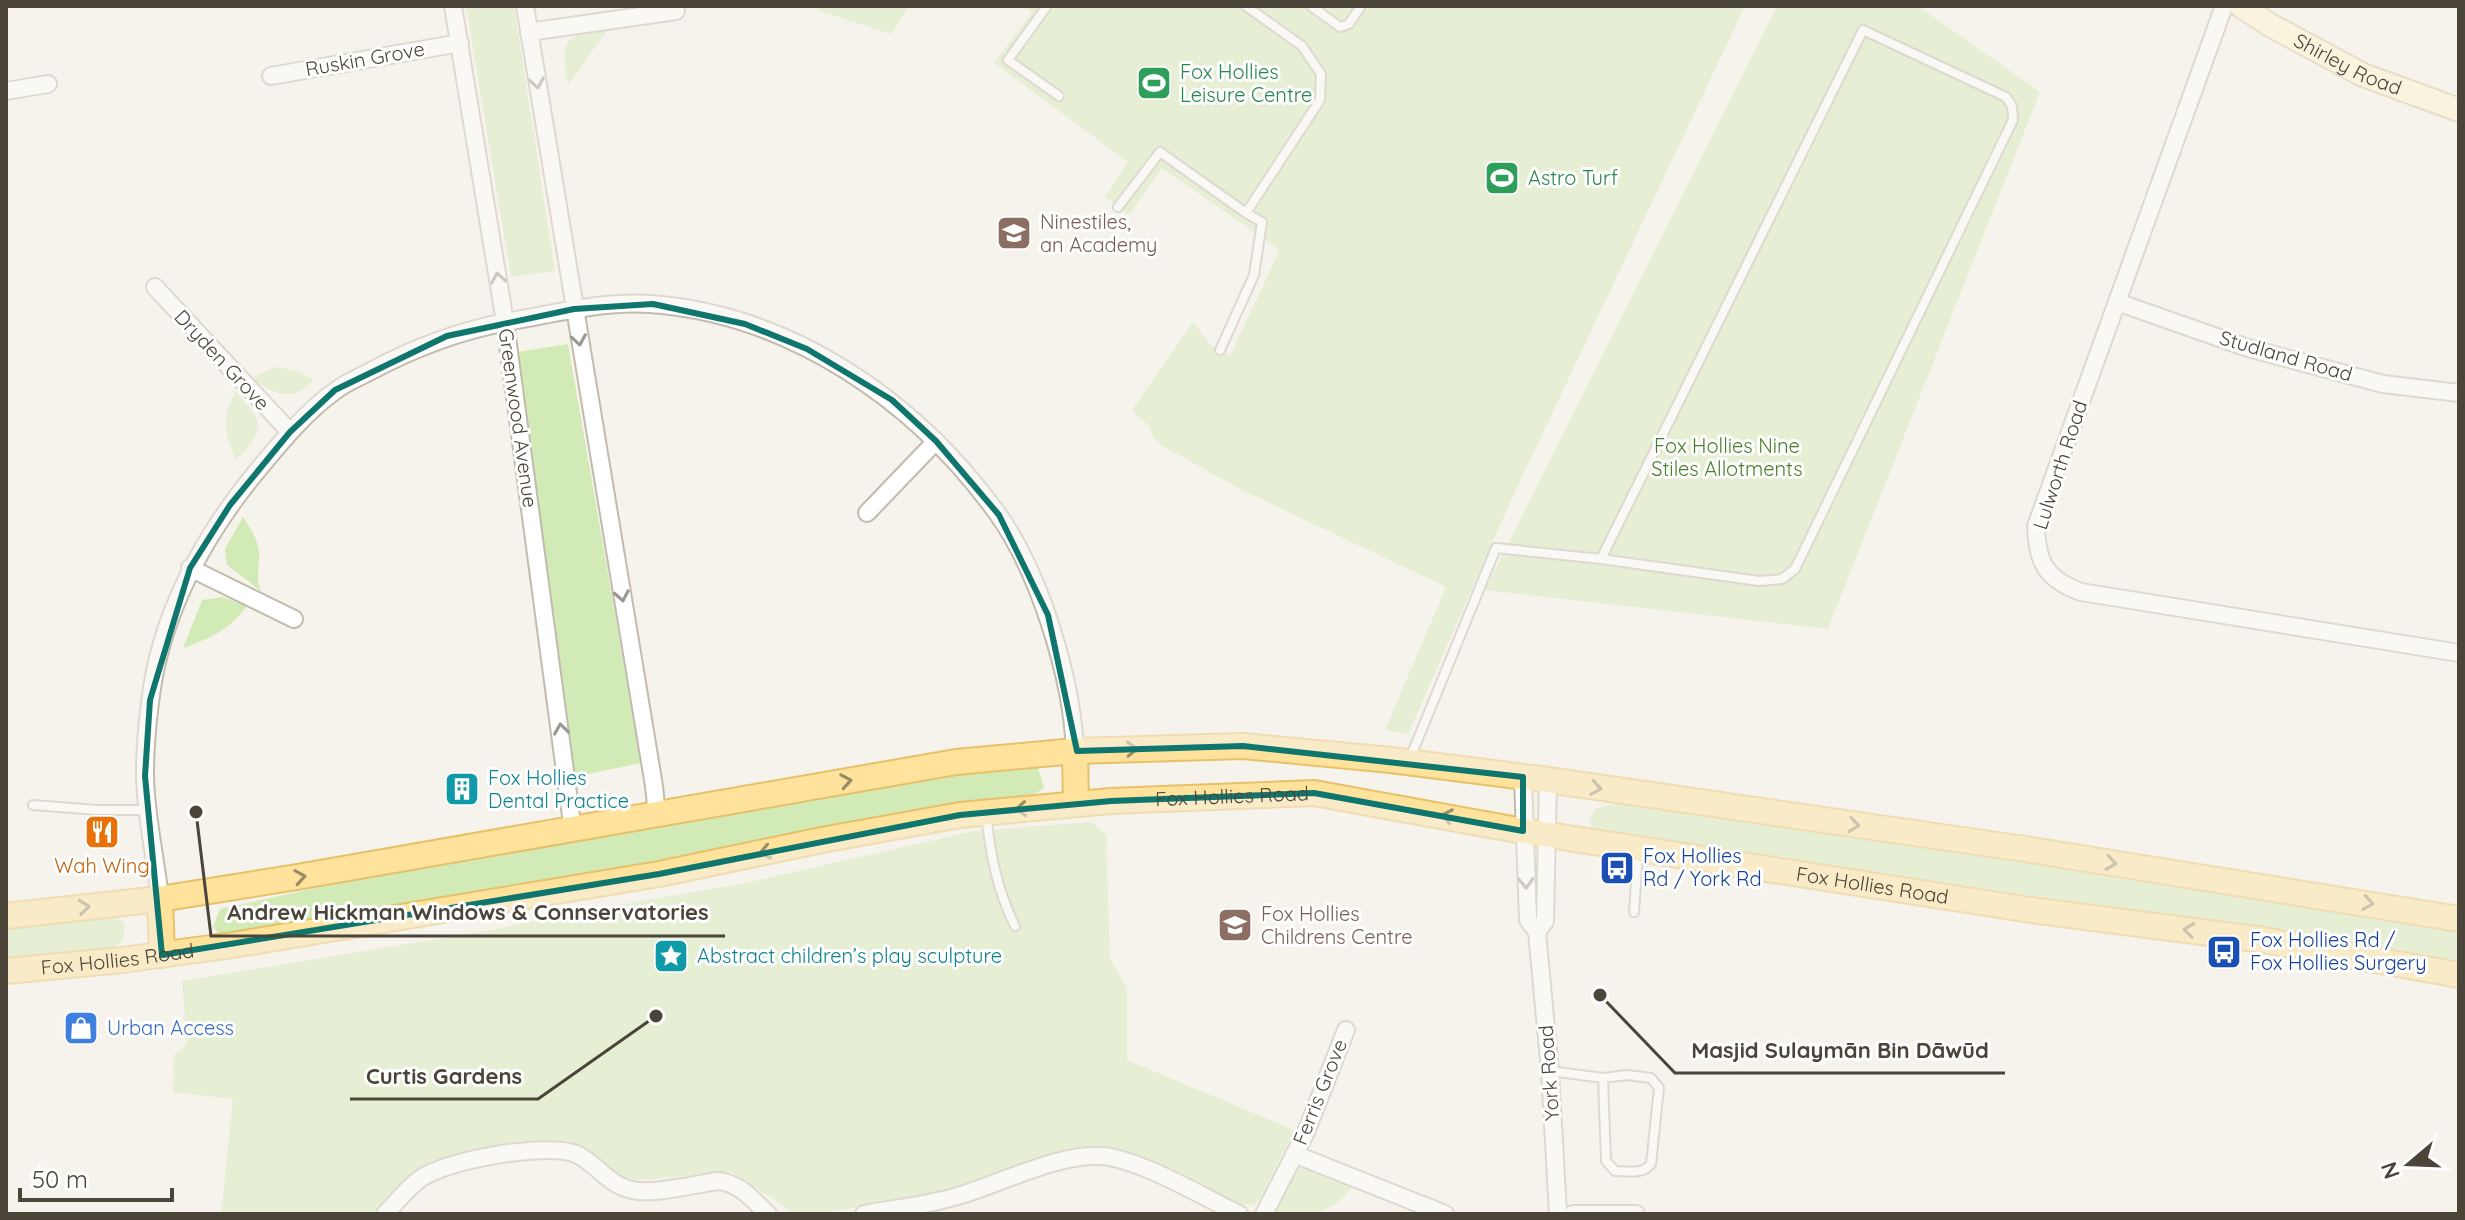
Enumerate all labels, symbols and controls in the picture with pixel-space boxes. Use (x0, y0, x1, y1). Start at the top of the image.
street label: Shirley Road (2290, 27, 2405, 100)
street label: Ruskin Grove (303, 36, 427, 81)
place label: Fox Hollies Leisure Centre (1180, 59, 1312, 107)
sports icon: Fox Hollies Leisure Centre (1135, 64, 1173, 102)
one-way arrow (528, 76, 545, 90)
sports icon: Astro Turf (1483, 159, 1521, 197)
place label: Astro Turf (1528, 165, 1618, 190)
place label: Ninestiles, an Academy (1040, 209, 1157, 257)
school or university icon: Ninestiles, an Academy (995, 214, 1033, 252)
one-way arrow (490, 271, 507, 284)
street label: Dryden Grove (169, 304, 275, 415)
street label: Studland Road (2217, 325, 2355, 386)
street label: Greenwood Avenue (494, 327, 543, 509)
one-way arrow (570, 333, 587, 346)
street label: Lulworth Road (2027, 397, 2092, 533)
park label: Fox Hollies Nine Stiles Allotments (1651, 433, 1803, 481)
one-way arrow (613, 589, 630, 603)
one-way arrow (552, 722, 569, 735)
one-way arrow (1126, 740, 1139, 757)
place label: Fox Hollies Dental Practice (488, 765, 629, 813)
building icon: Fox Hollies Dental Practice (443, 770, 481, 808)
one-way arrow (840, 774, 853, 791)
one-way arrow (1589, 779, 1603, 796)
street label: Fox Hollies Road (1155, 780, 1309, 811)
one-way arrow (1015, 801, 1028, 818)
one-way arrow (1440, 809, 1454, 826)
restaurant icon: Wah Wing (83, 813, 121, 851)
one-way arrow (1847, 816, 1860, 833)
one-way arrow (759, 843, 772, 860)
place label: Fox Hollies Rd / York Rd (1643, 843, 1762, 891)
bus stop icon: Fox Hollies Rd / York Rd (1598, 849, 1636, 887)
place label: Wah Wing (54, 853, 150, 878)
one-way arrow (2104, 853, 2118, 870)
street label: Fox Hollies Road (1795, 861, 1950, 909)
one-way arrow (293, 869, 307, 886)
one-way arrow (1518, 877, 1535, 890)
callout: Andrew Hickman Windows & Connservatories (211, 890, 725, 936)
one-way arrow (2361, 894, 2375, 911)
text: Andrew Hickman Windows & Connservatories (227, 898, 709, 926)
one-way arrow (77, 899, 90, 916)
place label: Fox Hollies Childrens Centre (1261, 901, 1412, 949)
school or university icon: Fox Hollies Childrens Centre (1216, 906, 1254, 944)
one-way arrow (2182, 922, 2195, 939)
place label: Fox Hollies Rd / Fox Hollies Surgery (2250, 927, 2427, 975)
bus stop icon: Fox Hollies Rd / Fox Hollies Surgery (2205, 933, 2243, 971)
street label: Fox Hollies Road (40, 937, 195, 980)
place icon: Abstract children’s play sculpture (652, 937, 690, 975)
place label: Abstract children’s play sculpture (697, 943, 1002, 968)
shop icon: Urban Access (62, 1009, 100, 1047)
place label: Urban Access (107, 1015, 234, 1040)
street label: York Road (1533, 1024, 1564, 1122)
callout: Masjid Sulaymān Bin Dāwūd (1675, 1027, 2005, 1073)
street label: Ferris Grove (1287, 1035, 1352, 1148)
text: Masjid Sulaymān Bin Dāwūd (1691, 1036, 1989, 1064)
callout: Curtis Gardens (350, 1053, 538, 1099)
text: Curtis Gardens (366, 1062, 522, 1090)
north arrow (2369, 1124, 2449, 1204)
scale bar (20, 1152, 172, 1202)
text: N (2374, 1158, 2406, 1183)
text: 50 m (32, 1164, 88, 1194)

